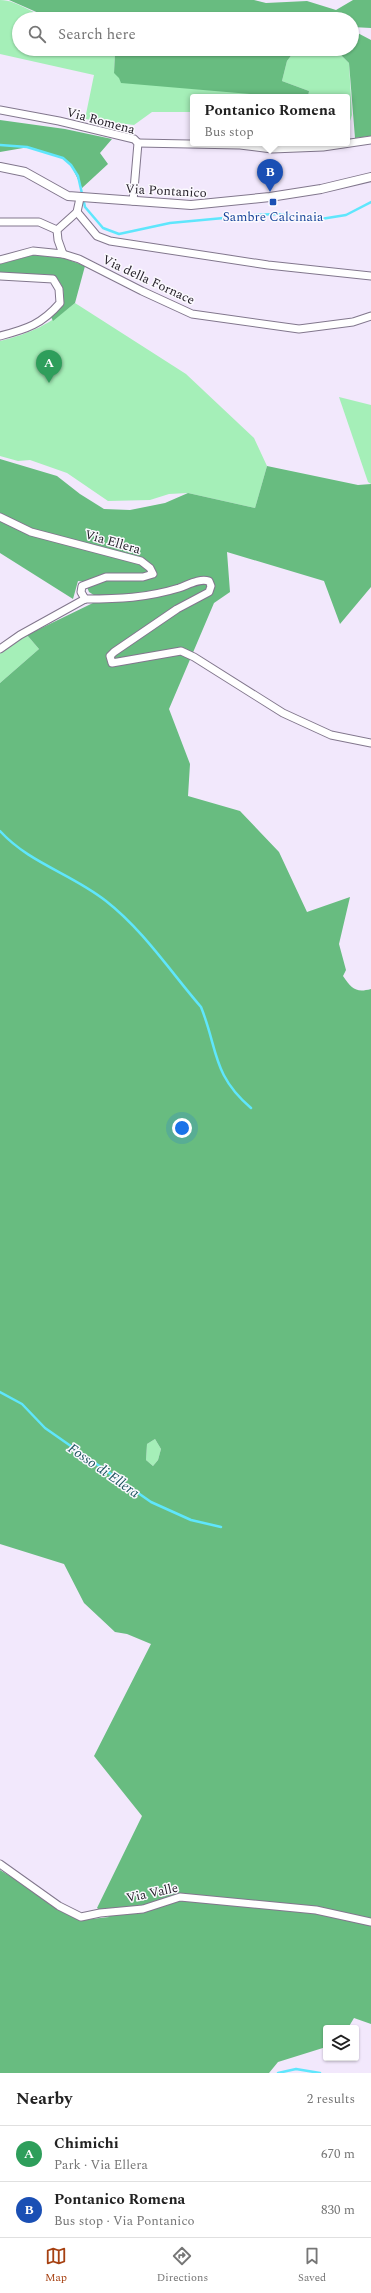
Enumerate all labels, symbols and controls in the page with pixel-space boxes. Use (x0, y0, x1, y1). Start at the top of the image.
search box (12, 12, 359, 56)
icon: search (26, 23, 48, 45)
text: Search here (58, 23, 136, 46)
popup (190, 94, 350, 146)
text: Pontanico Romena (204, 99, 336, 122)
street label: Via Romena (64, 102, 138, 140)
text: Bus stop (204, 122, 254, 142)
pin: B (257, 159, 283, 192)
street label: Via Pontanico (125, 179, 207, 203)
marker: Sambre Calcinaia (268, 197, 278, 207)
place label: Sambre Calcinaia (223, 207, 324, 227)
street label: Via della Fornace (99, 250, 198, 310)
pin: A (36, 350, 62, 383)
street label: Via Ellera (82, 524, 144, 560)
your location (172, 1118, 192, 1138)
water label: Fosso di Ellera (64, 1438, 144, 1503)
street label: Via Valle (124, 1878, 180, 1908)
map controls (323, 2025, 359, 2061)
button: layers (323, 2025, 359, 2061)
text: Nearby (16, 2086, 72, 2112)
text: 2 results (307, 2089, 355, 2109)
text: Chimichi (54, 2132, 119, 2155)
text: A (24, 2144, 34, 2164)
text: 670 m (321, 2144, 355, 2164)
text: Park · Via Ellera (54, 2155, 148, 2175)
text: Pontanico Romena (54, 2188, 185, 2211)
text: B (24, 2200, 34, 2220)
text: 830 m (321, 2200, 355, 2220)
text: Bus stop · Via Pontanico (54, 2211, 195, 2231)
tab: Map (45, 2245, 67, 2286)
tab: Directions (157, 2245, 208, 2286)
tab: Saved (298, 2245, 326, 2286)

